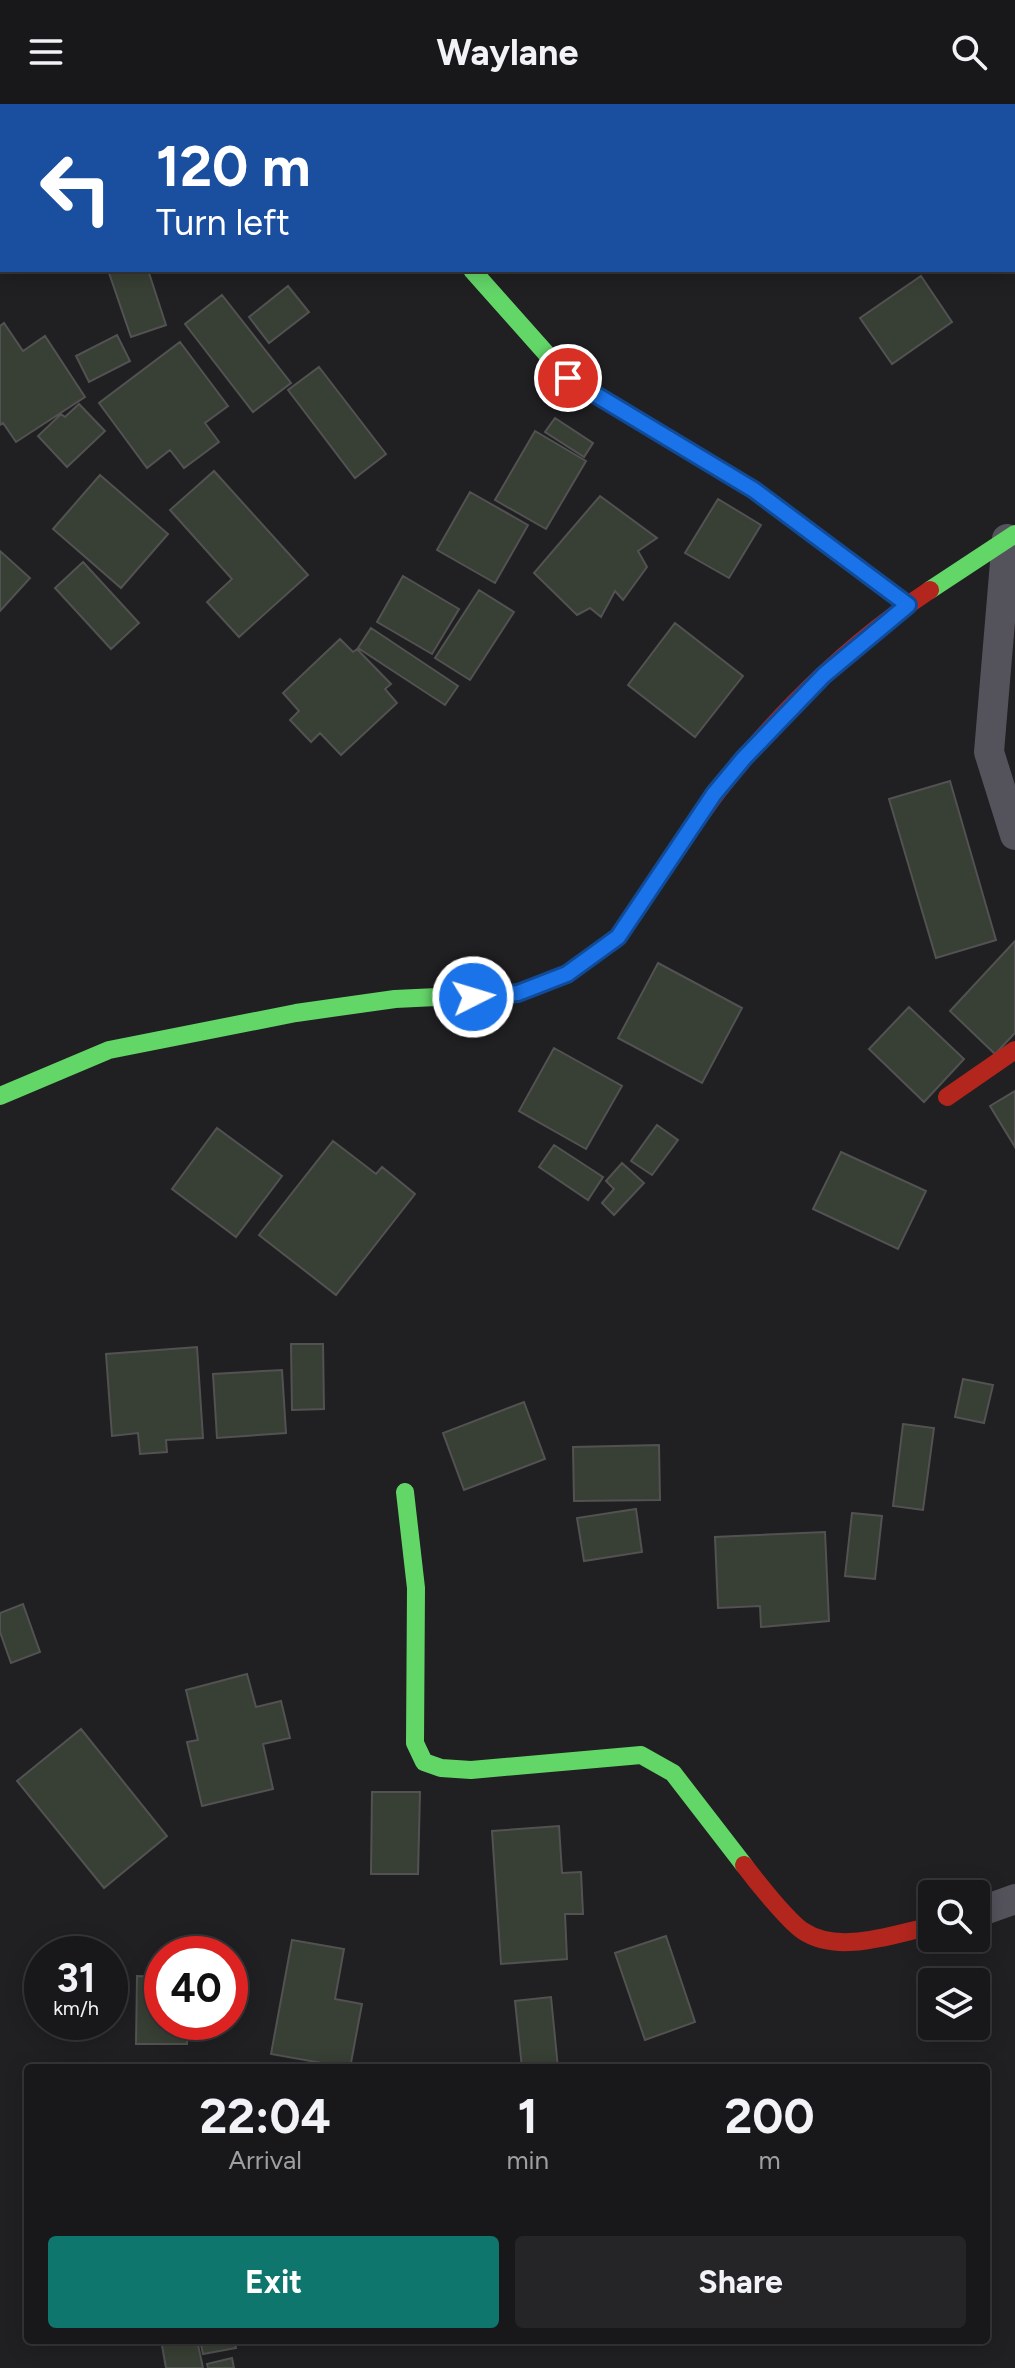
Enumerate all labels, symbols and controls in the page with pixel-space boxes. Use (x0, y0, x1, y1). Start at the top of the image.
icon: menu (24, 30, 68, 74)
icon: search (947, 30, 991, 74)
text: Waylane (437, 31, 578, 74)
text: 120 m (156, 133, 311, 200)
icon: left (24, 136, 128, 240)
text: Turn left (156, 201, 290, 244)
pin (534, 344, 602, 412)
icon: arrive (546, 356, 590, 400)
position arrow (431, 955, 515, 1039)
map controls (918, 1880, 990, 2040)
button: search (918, 1880, 990, 1952)
speed limit sign: 40 (144, 1936, 248, 2040)
text: 31 (56, 1954, 96, 2002)
button: layers (918, 1968, 990, 2040)
text: km/h (53, 1996, 99, 2020)
text: 22:04 (199, 2087, 331, 2145)
text: 1 (518, 2087, 538, 2145)
text: 200 (725, 2087, 815, 2145)
text: Arrival (228, 2144, 302, 2176)
text: min (506, 2144, 549, 2176)
text: m (758, 2144, 781, 2176)
button: Exit (48, 2236, 499, 2328)
button: Share (515, 2236, 966, 2328)

